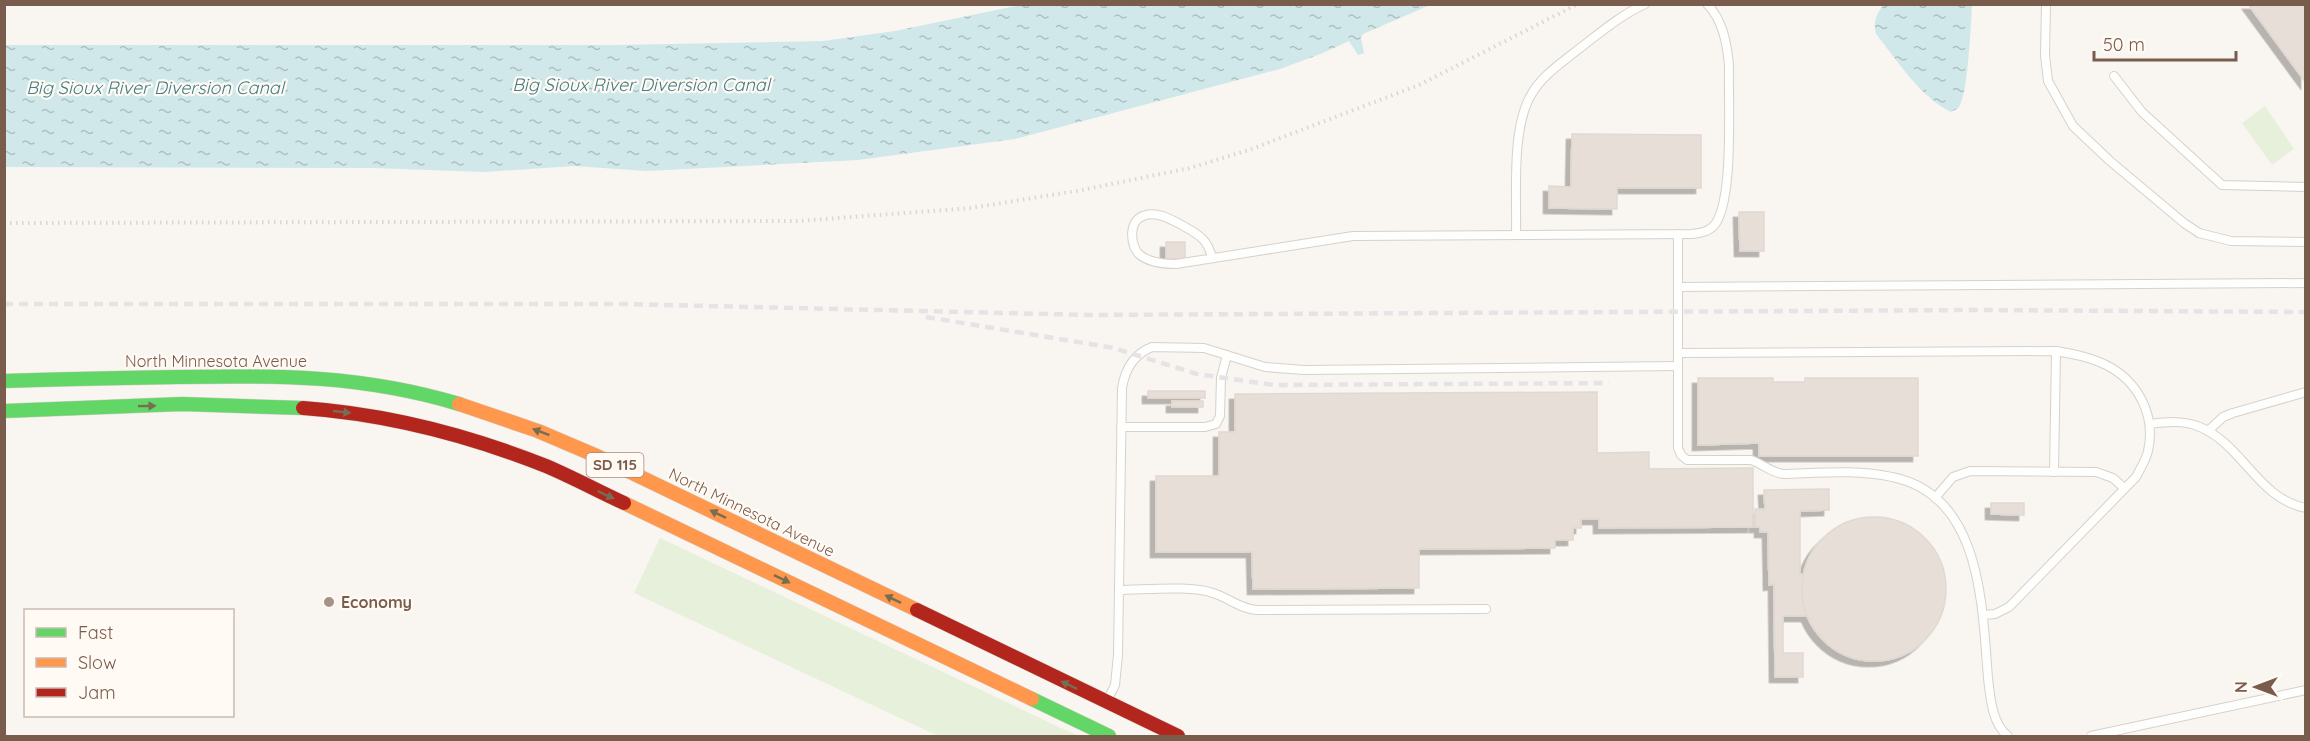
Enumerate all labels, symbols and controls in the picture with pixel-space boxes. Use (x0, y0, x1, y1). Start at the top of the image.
scale bar (2094, 24, 2236, 62)
text: 50 m (2103, 33, 2145, 56)
water label: Big Sioux River Diversion Canal (512, 73, 772, 96)
water label: Big Sioux River Diversion Canal (26, 76, 286, 99)
street label: North Minnesota Avenue (125, 351, 307, 371)
one-way arrow (137, 401, 156, 411)
one-way arrow (332, 407, 351, 417)
one-way arrow (532, 427, 550, 436)
road number: SD 115 (586, 453, 644, 477)
street label: North Minnesota Avenue (666, 463, 838, 561)
one-way arrow (598, 490, 615, 499)
one-way arrow (709, 509, 726, 519)
one-way arrow (774, 575, 791, 584)
place label: Economy (341, 592, 412, 612)
one-way arrow (885, 594, 902, 603)
marker: Economy (322, 595, 336, 609)
legend (24, 609, 234, 717)
text: Fast (78, 621, 113, 644)
text: Slow (78, 651, 116, 674)
north arrow (2226, 657, 2286, 717)
one-way arrow (1060, 680, 1077, 689)
text: Jam (78, 681, 116, 704)
text: N (2231, 681, 2251, 693)

